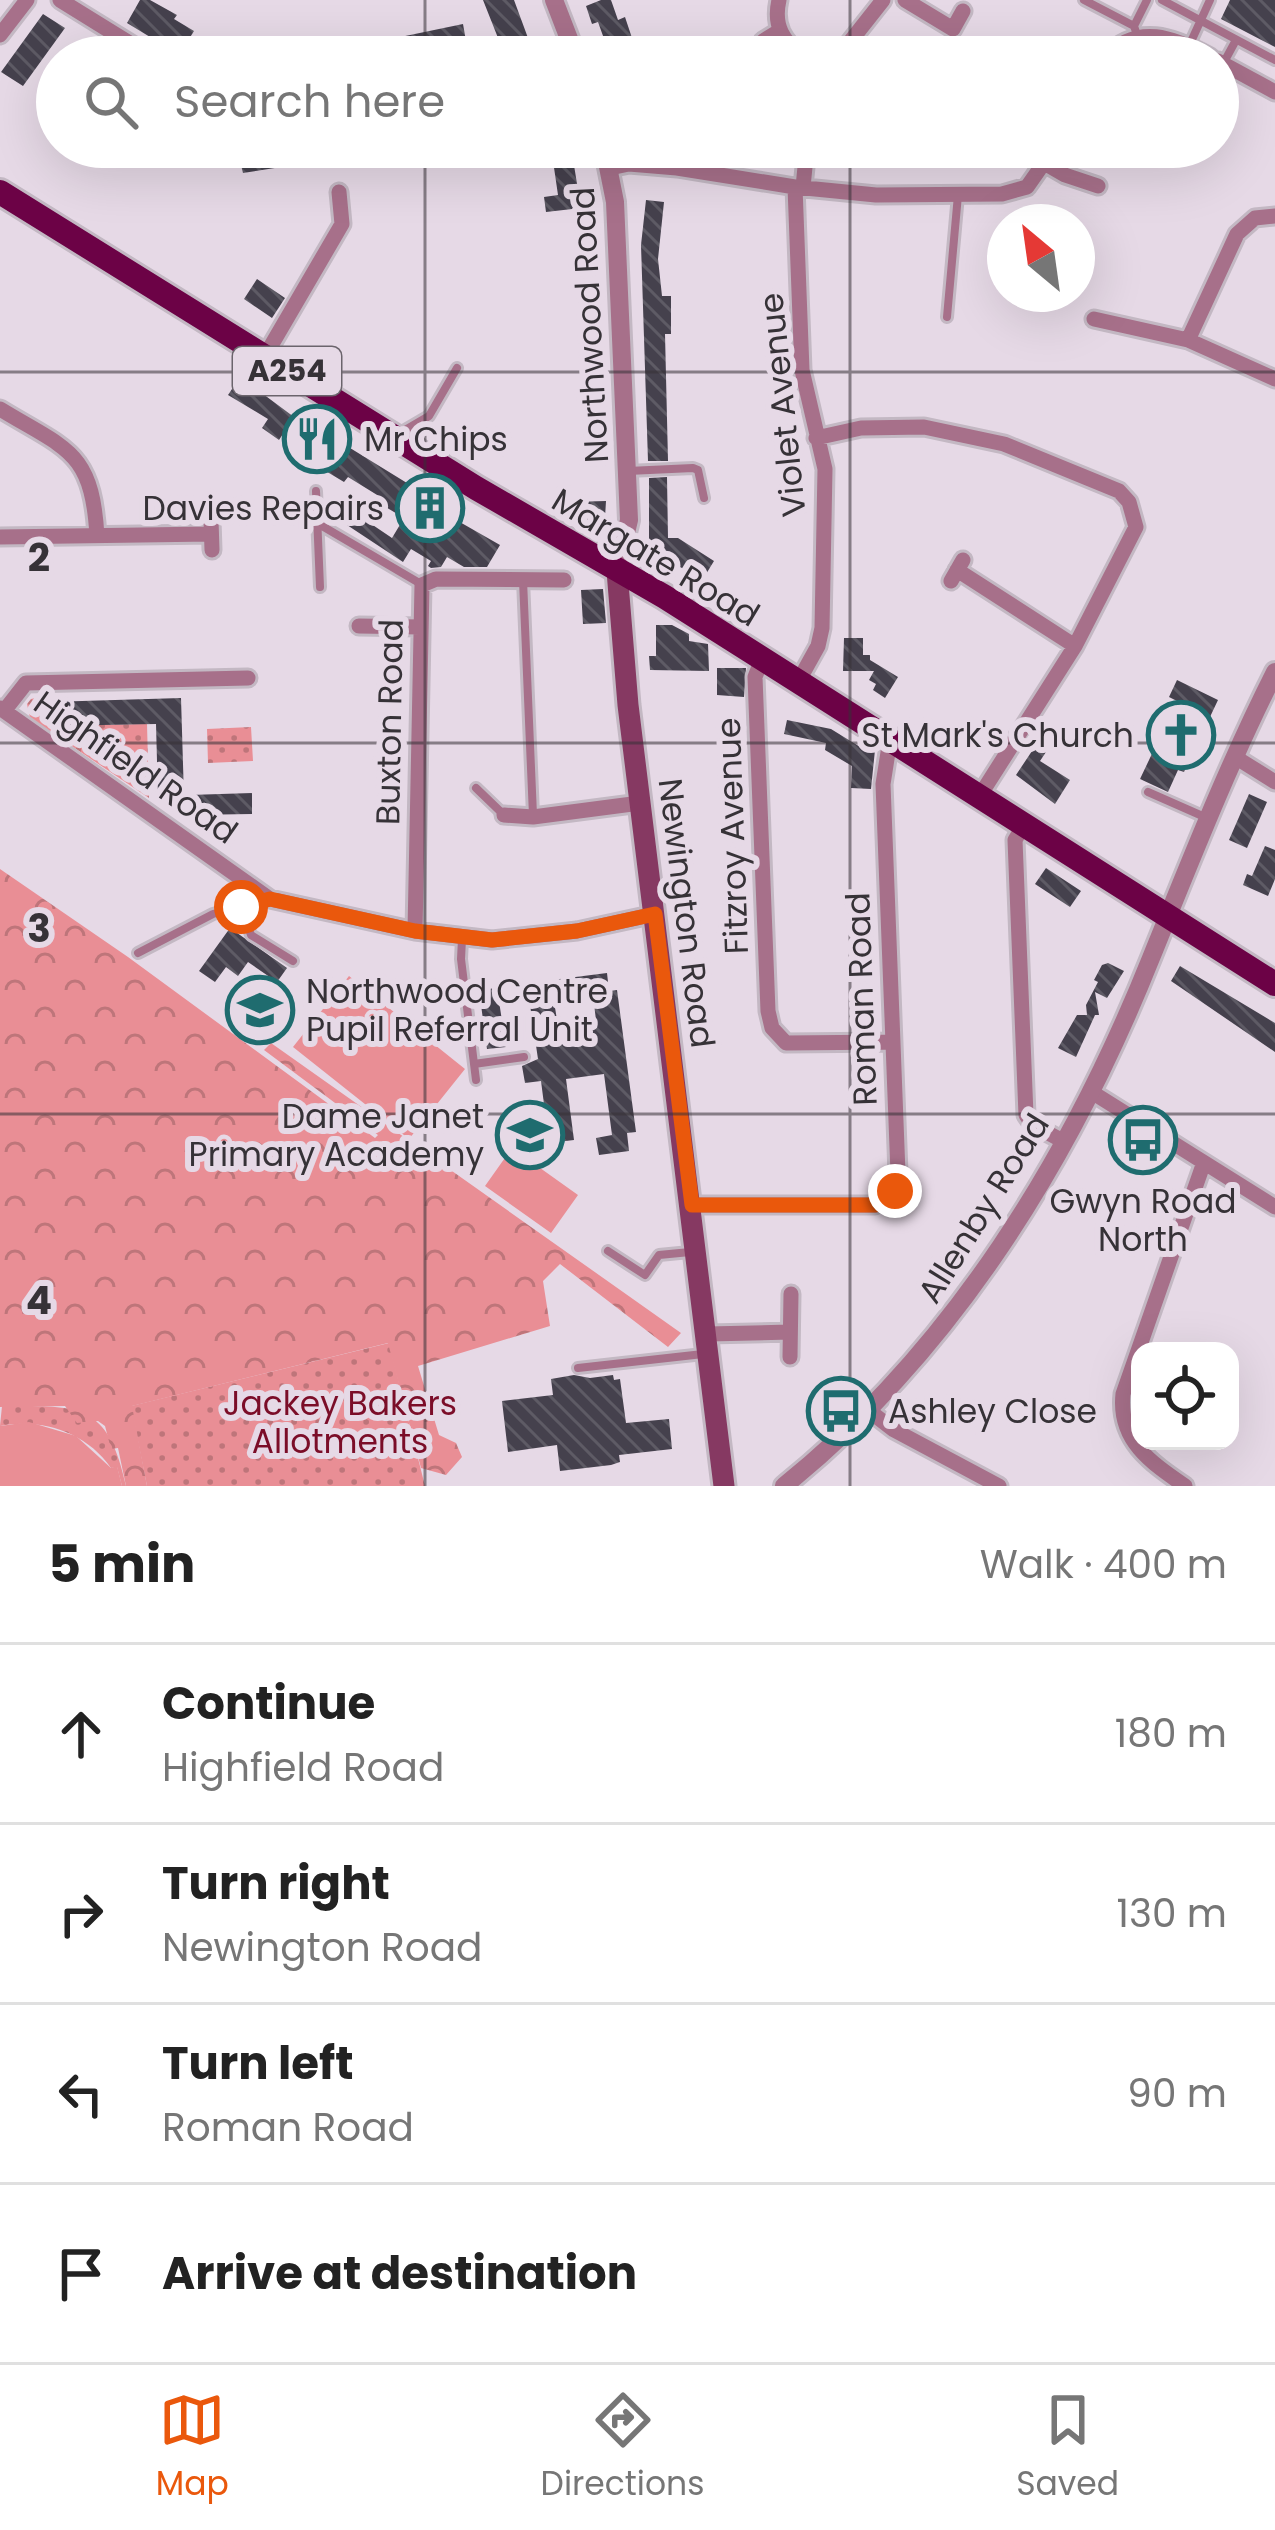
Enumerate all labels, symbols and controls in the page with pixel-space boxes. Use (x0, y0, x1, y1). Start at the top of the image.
search box (36, 36, 1239, 168)
icon: search (78, 69, 144, 135)
text: Search here (174, 70, 445, 133)
street label: Northwood Road (559, 186, 620, 464)
north arrow (987, 204, 1095, 312)
street label: Violet Avenue (747, 291, 818, 519)
road number: A254 (233, 347, 341, 395)
restaurant icon: Mr Chips (282, 404, 352, 474)
place label: Mr Chips (364, 416, 508, 463)
building icon: Davies Repairs (395, 473, 465, 543)
street label: Margate Road (543, 477, 768, 638)
place label: Davies Repairs (142, 485, 384, 532)
text: 2 (28, 530, 50, 585)
street label: Buxton Road (364, 619, 415, 825)
street label: Highfield Road (24, 680, 247, 855)
church icon: St Mark's Church (1146, 700, 1216, 770)
place label: St Mark's Church (861, 712, 1134, 759)
street label: Fitzroy Avenue (705, 717, 760, 955)
street label: Newington Road (647, 776, 726, 1050)
route start (214, 880, 268, 934)
street label: Roman Road (834, 892, 889, 1106)
text: 3 (27, 901, 51, 956)
place label: Northwood Centre Pupil Referral Unit (306, 968, 608, 1053)
school or university icon: Northwood Centre Pupil Referral Unit (225, 975, 295, 1045)
place label: Dame Janet Primary Academy (189, 1093, 484, 1178)
school or university icon: Dame Janet Primary Academy (495, 1100, 565, 1170)
street label: Allenby Road (906, 1104, 1060, 1312)
bus stop icon: Gwyn Road North (1108, 1105, 1178, 1175)
route end (868, 1164, 922, 1218)
place label: Gwyn Road North (1049, 1178, 1237, 1263)
text: 4 (26, 1273, 52, 1328)
map controls (1131, 1342, 1239, 1450)
button: locate (1131, 1342, 1239, 1450)
bus stop icon: Ashley Close (806, 1376, 876, 1446)
park label: Jackey Bakers Allotments (223, 1380, 457, 1465)
place label: Ashley Close (888, 1388, 1097, 1435)
text: 5 min (48, 1528, 195, 1600)
text: Walk · 400 m (980, 1537, 1227, 1592)
text: Continue (162, 1672, 375, 1735)
icon: ahead (48, 1701, 114, 1767)
text: 180 m (1115, 1706, 1227, 1761)
text: Highfield Road (162, 1740, 444, 1795)
text: Turn right (162, 1852, 390, 1915)
icon: right (48, 1881, 114, 1947)
text: 130 m (1116, 1886, 1227, 1941)
text: Newington Road (162, 1920, 482, 1975)
text: Turn left (162, 2032, 354, 2095)
icon: left (48, 2061, 114, 2127)
text: 90 m (1127, 2066, 1227, 2121)
text: Roman Road (162, 2100, 414, 2155)
icon: arrive (48, 2241, 114, 2307)
text: Arrive at destination (162, 2242, 637, 2305)
tab: Map (156, 2387, 229, 2509)
tab: Directions (541, 2387, 704, 2509)
tab: Saved (1016, 2387, 1119, 2509)

